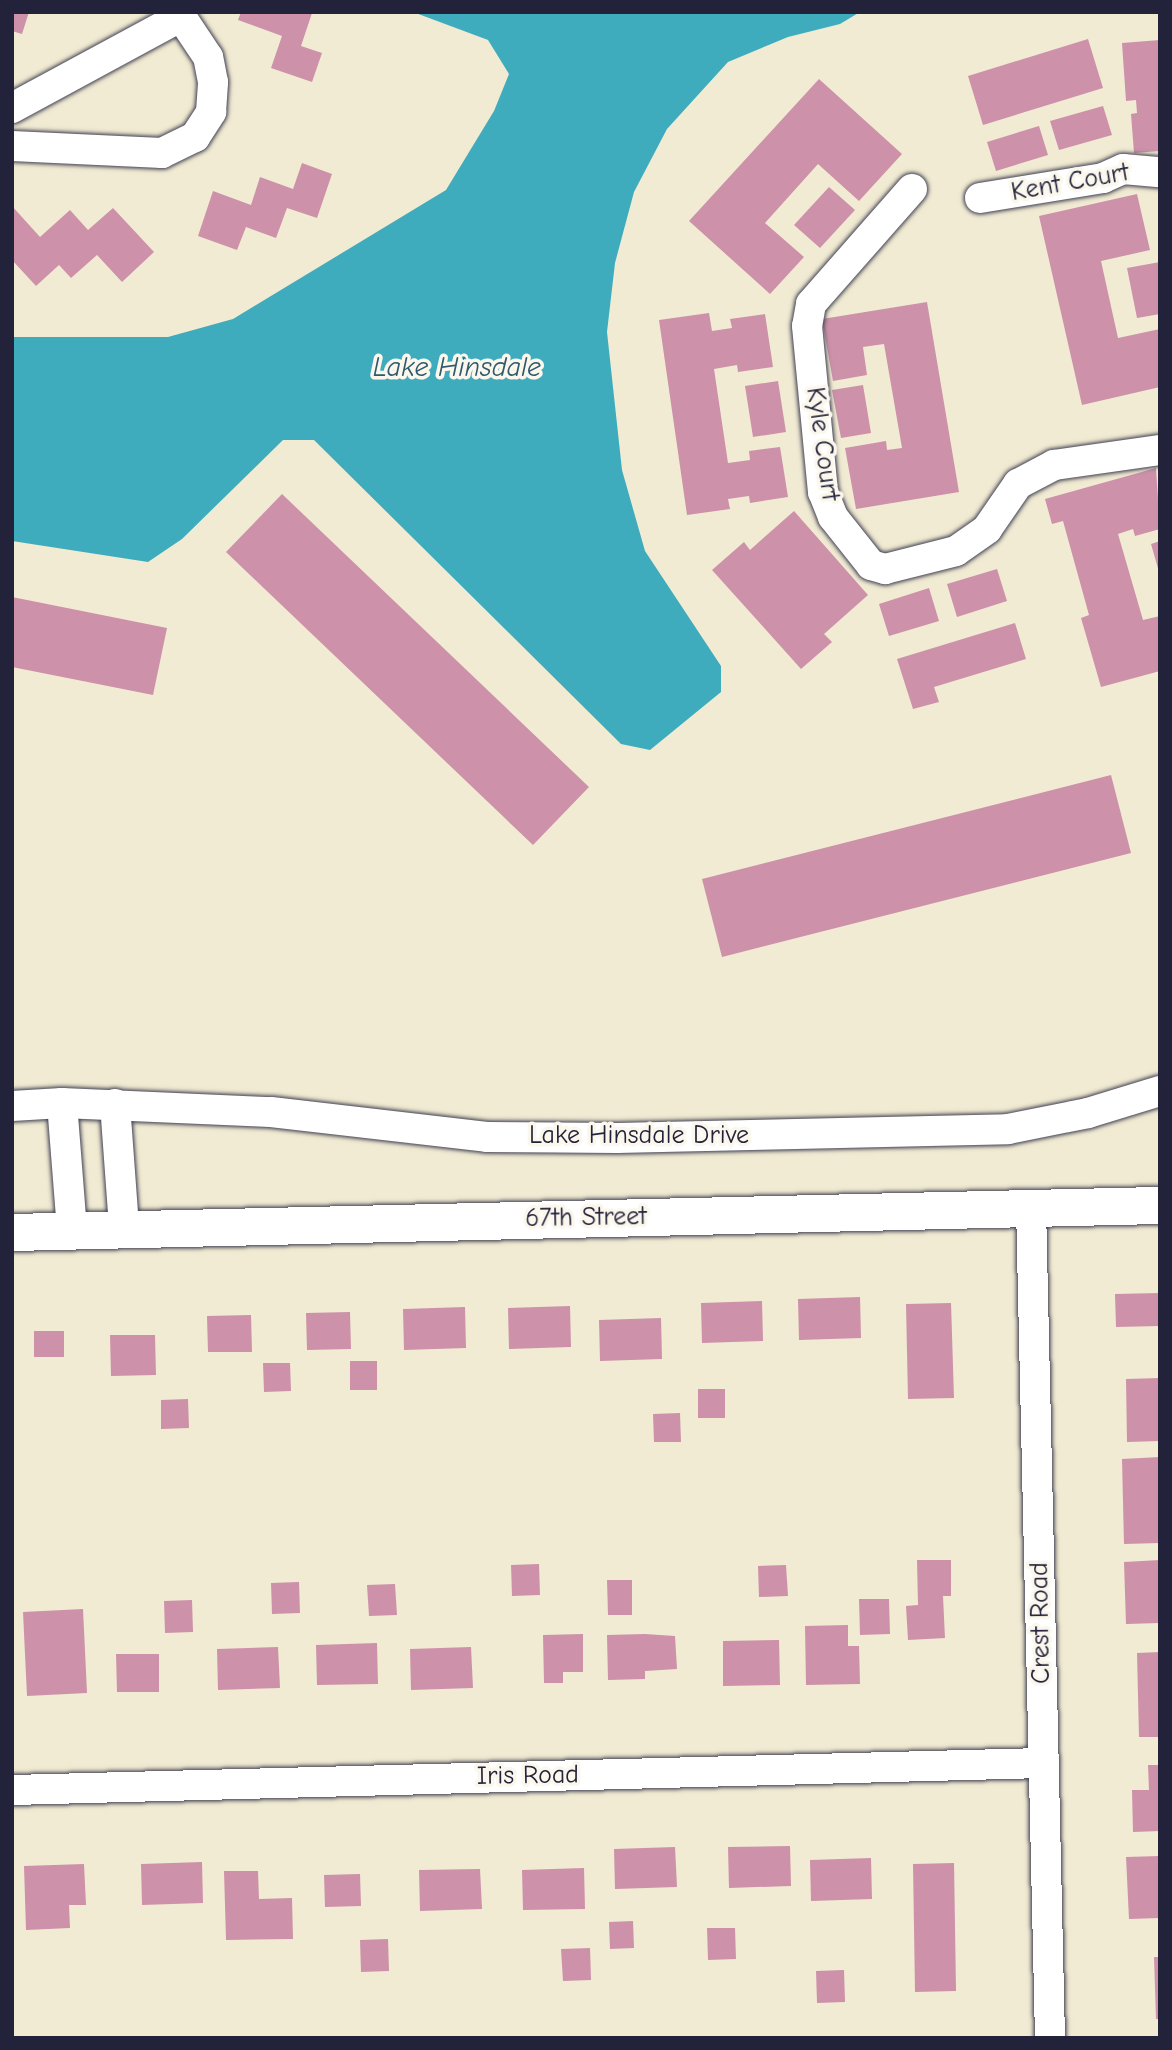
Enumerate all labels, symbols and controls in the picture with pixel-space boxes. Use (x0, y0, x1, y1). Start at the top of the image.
street label: Kent Court (1009, 157, 1131, 209)
water label: Lake Hinsdale (373, 350, 541, 384)
street label: Kyle Court (799, 385, 845, 503)
street label: Lake Hinsdale Drive (529, 1120, 749, 1152)
street label: 67th Street (525, 1201, 647, 1235)
street label: Crest Road (1024, 1562, 1058, 1684)
street label: Iris Road (477, 1760, 579, 1792)

